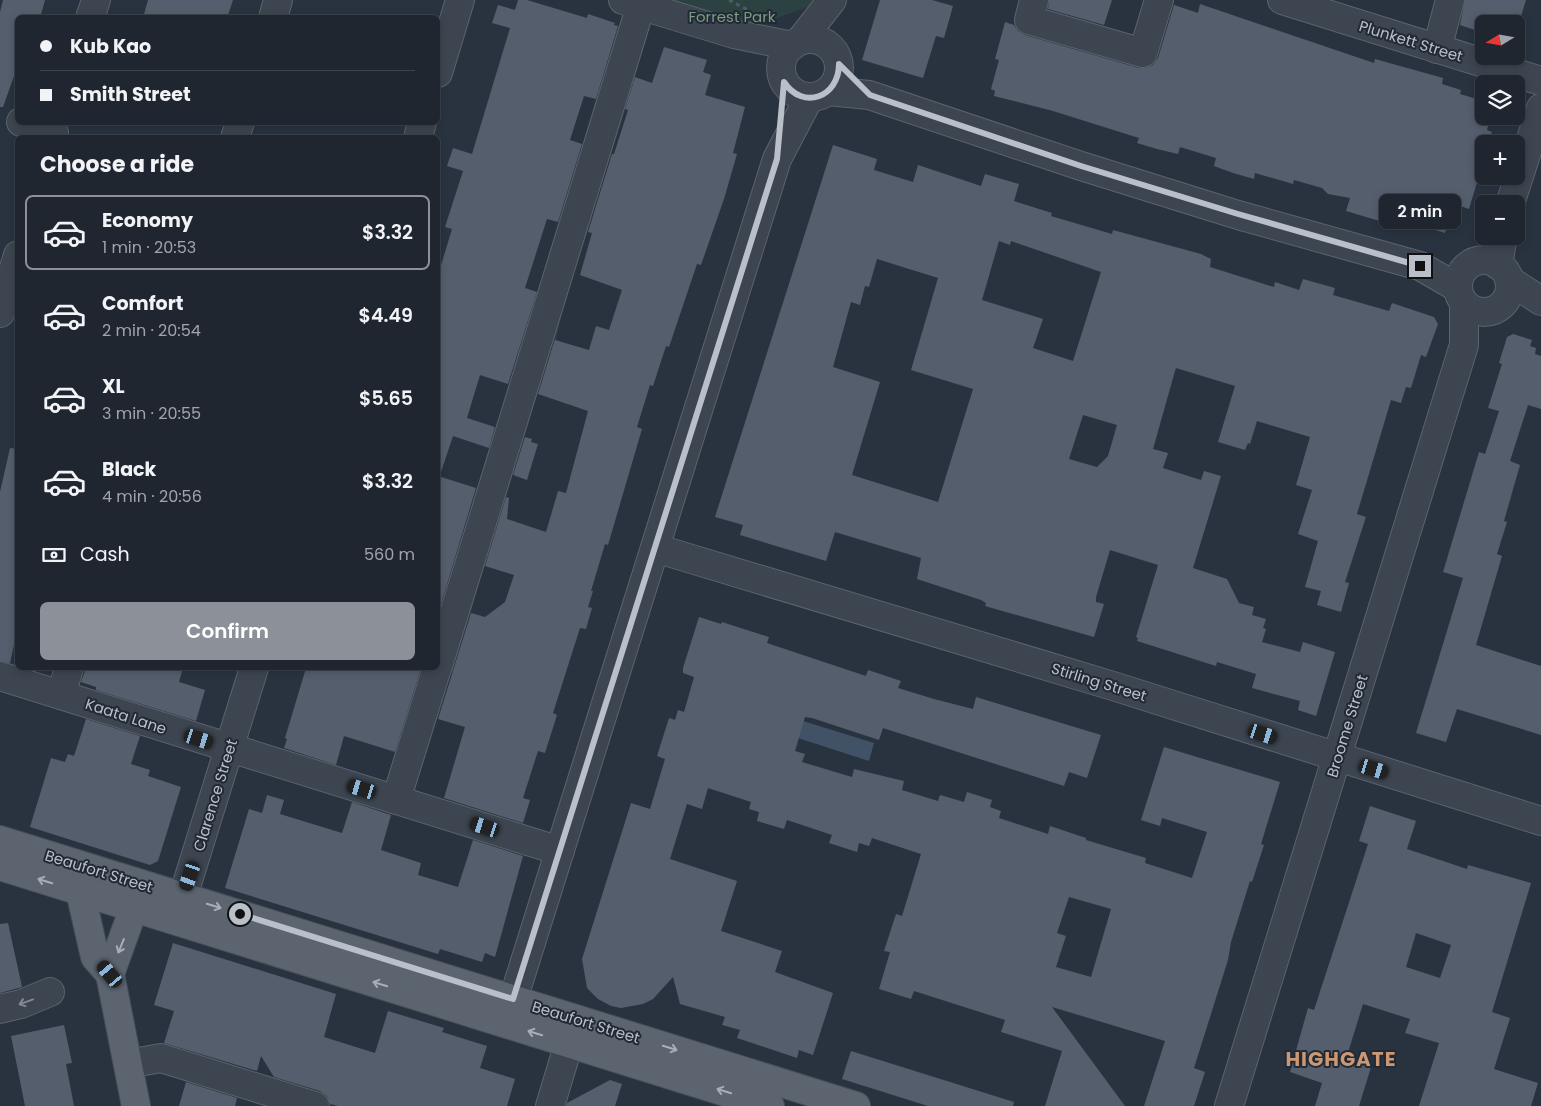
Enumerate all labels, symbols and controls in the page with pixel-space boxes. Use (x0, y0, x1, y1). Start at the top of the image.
park label: Forrest Park (688, 6, 776, 27)
street label: Plunkett Street (1357, 15, 1465, 67)
north arrow (1475, 15, 1525, 65)
map controls (1475, 15, 1525, 245)
text: Kub Kao (70, 33, 151, 60)
button: layers (1475, 75, 1525, 125)
text: Smith Street (70, 81, 191, 108)
button: + (1475, 135, 1525, 185)
text: Choose a ride (40, 149, 194, 180)
callout: 2 min (1379, 194, 1461, 228)
button: − (1475, 195, 1525, 245)
text: 2 min (1398, 200, 1442, 223)
text: Economy (102, 207, 193, 234)
icon: car (42, 210, 87, 255)
text: $3.32 (362, 219, 413, 246)
text: 1 min · 20:53 (102, 236, 196, 259)
route end (1409, 255, 1431, 277)
text: Comfort (102, 290, 184, 317)
icon: car (42, 293, 87, 338)
text: $4.49 (359, 302, 413, 329)
text: 2 min · 20:54 (102, 319, 201, 342)
text: XL (102, 373, 125, 400)
icon: car (42, 376, 87, 421)
text: $5.65 (359, 385, 413, 412)
text: 3 min · 20:55 (102, 402, 201, 425)
text: Black (102, 456, 156, 483)
icon: car (42, 459, 87, 504)
text: $3.32 (362, 468, 413, 495)
text: 4 min · 20:56 (102, 485, 202, 508)
icon: cash (40, 541, 68, 569)
text: Cash (80, 541, 130, 568)
text: 560 m (364, 543, 415, 566)
button: Confirm (40, 602, 415, 660)
street label: Stirling Street (1049, 658, 1149, 706)
street label: Broome Street (1321, 672, 1373, 780)
street label: Kaata Lane (83, 693, 169, 739)
car (1246, 722, 1279, 746)
car (182, 727, 215, 751)
street label: Clarence Street (188, 736, 242, 854)
car (1357, 757, 1390, 781)
car (345, 777, 378, 801)
car (468, 815, 501, 839)
street label: Beaufort Street (42, 845, 156, 897)
car (178, 859, 201, 893)
one-way arrow (38, 875, 54, 885)
one-way arrow (205, 902, 221, 912)
route start (229, 903, 251, 925)
one-way arrow (116, 938, 125, 953)
car (94, 958, 125, 990)
one-way arrow (372, 979, 388, 989)
street label: Beaufort Street (529, 996, 643, 1048)
one-way arrow (18, 998, 34, 1007)
one-way arrow (527, 1027, 543, 1037)
one-way arrow (661, 1044, 677, 1054)
district label: HIGHGATE (1286, 1045, 1397, 1073)
one-way arrow (716, 1086, 732, 1096)

